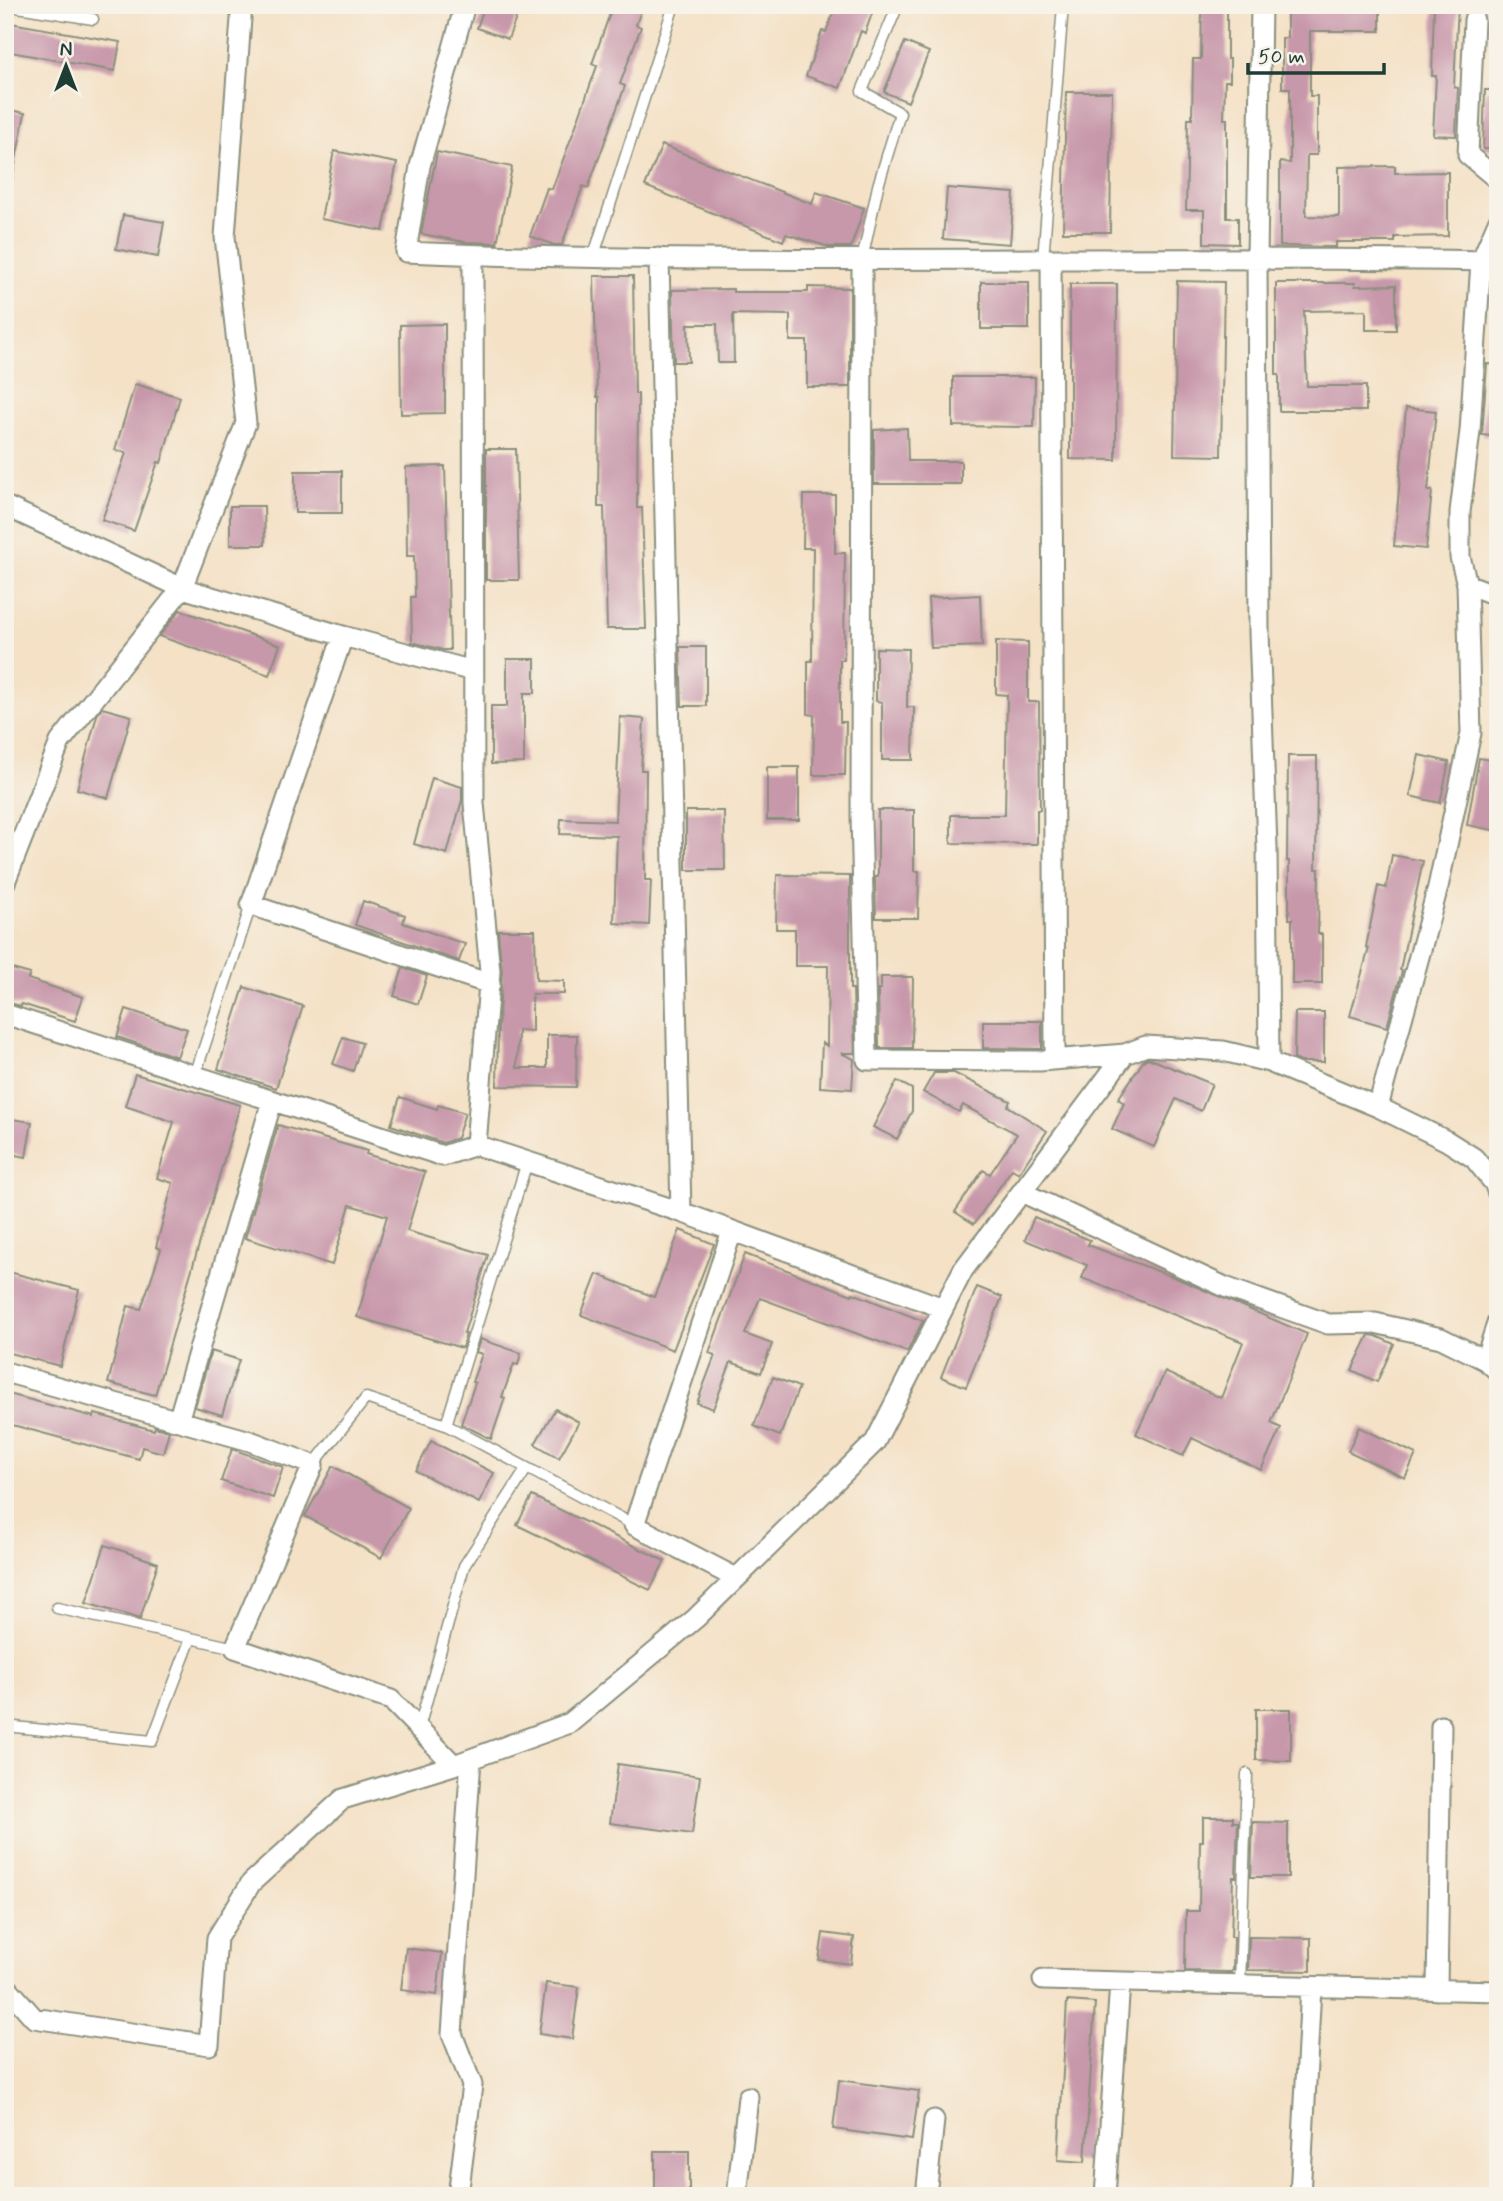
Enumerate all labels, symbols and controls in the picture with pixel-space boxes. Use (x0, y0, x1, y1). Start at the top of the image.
north arrow (32, 32, 102, 102)
scale bar (1248, 32, 1384, 76)
text: N (60, 38, 72, 63)
text: 50 m (1258, 43, 1305, 71)

